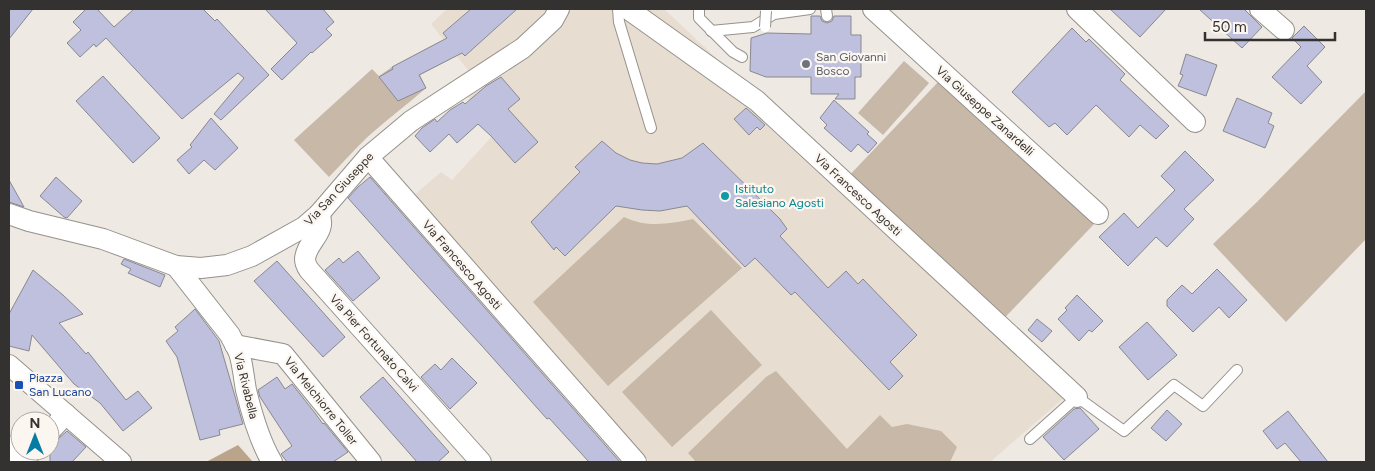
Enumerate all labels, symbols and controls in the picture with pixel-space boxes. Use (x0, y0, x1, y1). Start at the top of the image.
scale bar (1205, 10, 1335, 42)
text: 50 m (1212, 18, 1247, 36)
place label: San Giovanni Bosco (816, 50, 886, 78)
marker: San Giovanni Bosco (800, 58, 812, 70)
street label: Via Giuseppe Zanardelli (933, 63, 1037, 159)
street label: Via San Giuseppe (302, 149, 377, 228)
street label: Via Francesco Agosti (812, 151, 904, 239)
place label: Istituto Salesiano Agosti (735, 182, 824, 210)
marker: Istituto Salesiano Agosti (719, 190, 731, 202)
street label: Via Francesco Agosti (419, 218, 505, 312)
street label: Via Pier Fortunato Calvi (327, 292, 421, 394)
street label: Via Rivabella (231, 351, 261, 421)
street label: Via Melchiorre Toller (281, 354, 361, 448)
place label: Piazza San Lucano (29, 371, 91, 399)
marker: Piazza San Lucano (13, 379, 25, 391)
north arrow (10, 411, 60, 461)
text: N (30, 415, 40, 432)

